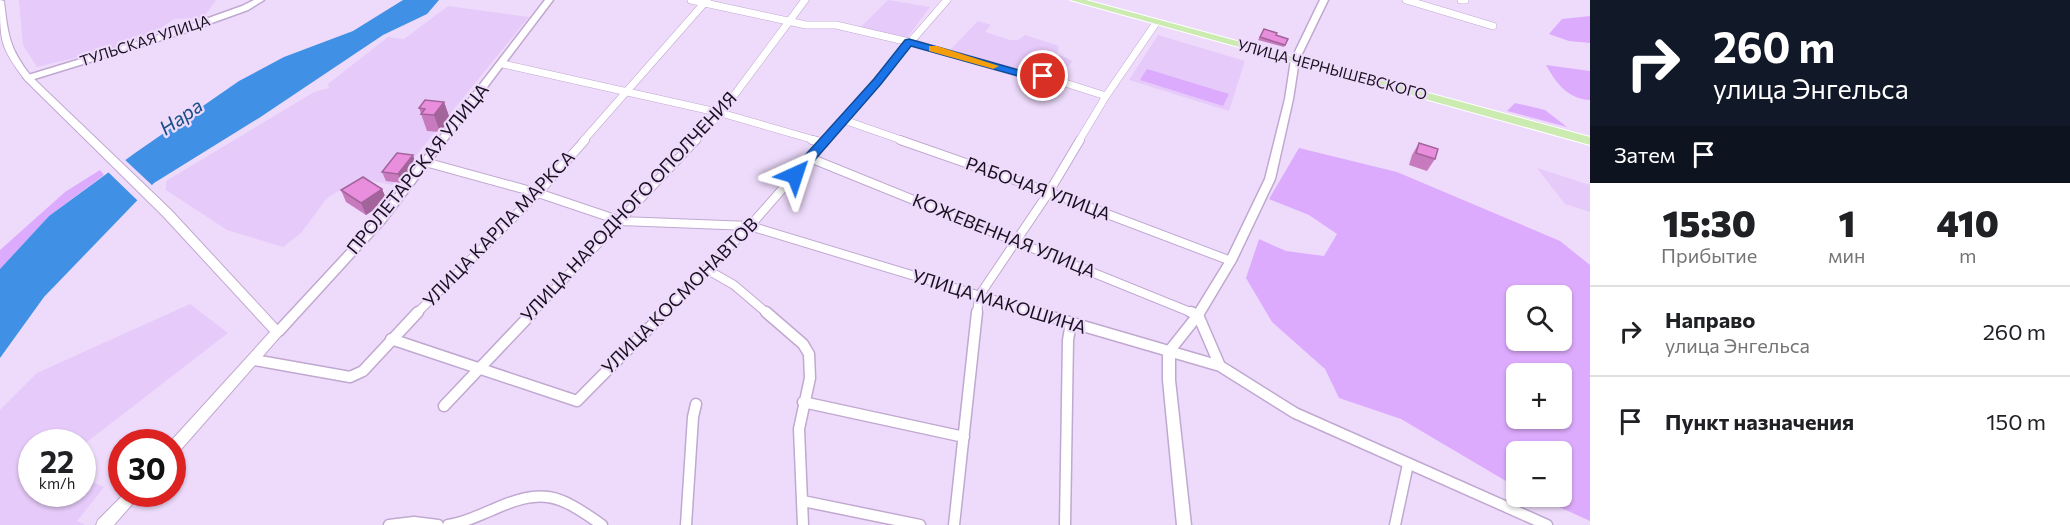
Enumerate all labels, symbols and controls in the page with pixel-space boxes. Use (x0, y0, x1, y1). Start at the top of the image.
street label: ТУЛЬСКАЯ УЛИЦА (77, 11, 212, 70)
text: 260 m (1713, 20, 1835, 72)
icon: right (1614, 24, 1692, 102)
street label: УЛИЦА ЧЕРНЫШЕВСКОГО (1235, 35, 1429, 103)
pin (1017, 50, 1068, 101)
icon: arrive (1026, 59, 1059, 92)
text: улица Энгельса (1713, 72, 1909, 105)
street label: ПРОЛЕТАРСКАЯ УЛИЦА (342, 79, 493, 258)
street label: УЛИЦА НАРОДНОГО ОПОЛЧЕНИЯ (516, 87, 741, 326)
water label: Нара (154, 93, 207, 140)
icon: arrive (1687, 138, 1720, 171)
text: Затем (1614, 141, 1675, 168)
position arrow (763, 143, 827, 207)
street label: УЛИЦА КАРЛА МАРКСА (418, 146, 579, 311)
street label: РАБОЧАЯ УЛИЦА (963, 152, 1114, 224)
street label: КОЖЕВЕННАЯ УЛИЦА (909, 188, 1099, 282)
text: 15:30 (1662, 200, 1756, 244)
text: 1 (1839, 200, 1855, 244)
text: 410 (1937, 200, 1999, 244)
street label: УЛИЦА КОСМОНАВТОВ (597, 213, 762, 378)
text: Прибытие (1661, 243, 1757, 267)
text: мин (1828, 243, 1865, 267)
text: m (1959, 243, 1976, 267)
street label: УЛИЦА МАКОШИНА (909, 264, 1089, 338)
map controls (1506, 285, 1572, 507)
button: search (1506, 285, 1572, 351)
text: Направо (1665, 306, 1755, 333)
icon: right (1614, 315, 1647, 348)
text: 260 m (1983, 318, 2046, 345)
text: улица Энгельса (1665, 333, 1810, 357)
button: + (1506, 363, 1572, 429)
icon: arrive (1614, 405, 1647, 438)
text: Пункт назначения (1665, 408, 1854, 435)
text: 150 m (1986, 408, 2046, 435)
speed limit sign: 30 (108, 429, 186, 507)
button: − (1506, 441, 1572, 507)
text: 22 (40, 442, 74, 479)
text: km/h (39, 474, 75, 492)

